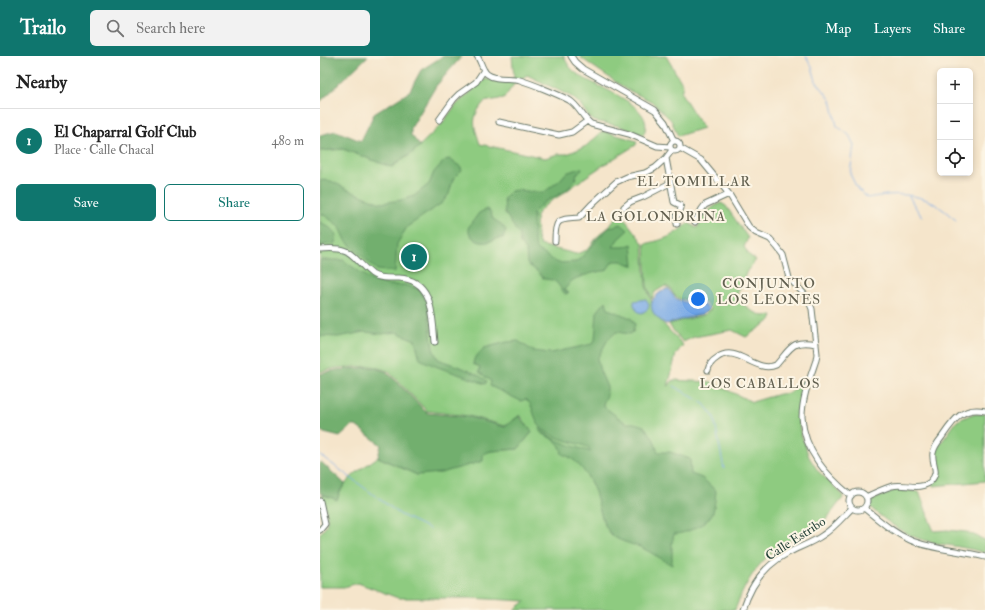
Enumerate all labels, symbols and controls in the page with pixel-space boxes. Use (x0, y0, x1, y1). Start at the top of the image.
search box (90, 10, 370, 46)
text: Trailo (20, 16, 66, 40)
icon: search (104, 17, 126, 39)
text: Search here (136, 19, 205, 38)
text: Map (825, 20, 851, 37)
text: Layers (873, 20, 911, 37)
text: Share (933, 20, 965, 37)
map controls (937, 68, 973, 176)
button: + (937, 68, 973, 104)
text: Nearby (16, 72, 67, 93)
button: − (937, 104, 973, 140)
text: El Chaparral Golf Club (54, 123, 196, 142)
text: 1 (27, 133, 31, 149)
text: 480 m (271, 133, 304, 149)
button: locate (937, 140, 973, 176)
text: Place · Calle Chacal (54, 142, 154, 158)
district label: EL TOMILLAR (637, 173, 751, 190)
button: Save (16, 184, 156, 221)
button: Share (164, 184, 304, 221)
district label: LA GOLONDRINA (586, 208, 726, 225)
pin: 1 (401, 242, 427, 272)
district label: CONJUNTO LOS LEONES (717, 275, 821, 308)
your location (688, 289, 708, 309)
district label: LOS CABALLOS (700, 375, 820, 392)
street label: Calle Estribo (762, 513, 829, 564)

